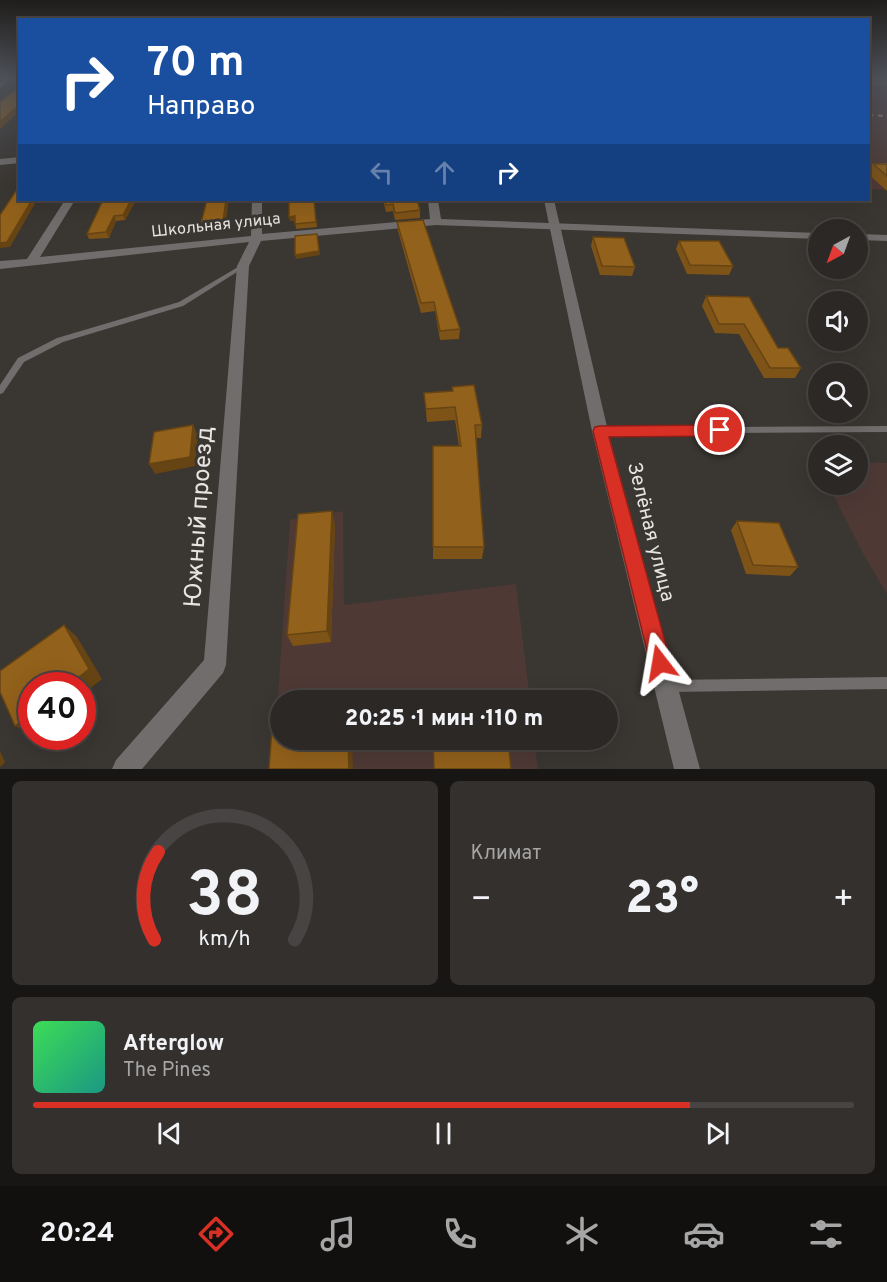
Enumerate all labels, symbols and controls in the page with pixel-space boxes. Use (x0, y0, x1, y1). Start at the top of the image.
text: 70 m (147, 38, 245, 91)
icon: right (48, 42, 126, 120)
text: Направо (147, 90, 255, 124)
icon: left (365, 156, 398, 189)
icon: ahead (428, 156, 461, 189)
icon: right (491, 156, 524, 189)
street label: Школьная улица (150, 209, 282, 243)
north arrow (808, 219, 868, 279)
map controls (808, 219, 868, 495)
button: sound (808, 291, 868, 351)
button: search (808, 363, 868, 423)
pin (694, 404, 745, 455)
icon: arrive (703, 413, 736, 446)
street label: Южный проезд (179, 425, 221, 609)
button: layers (808, 435, 868, 495)
street label: Зелёная улица (620, 460, 680, 604)
position arrow (628, 631, 692, 695)
speed limit sign: 40 (18, 672, 96, 750)
text: 20:25 · 1 мин · 110 m (345, 706, 543, 733)
text: Климат (471, 841, 541, 867)
text: 38 (186, 859, 263, 938)
text: 23° (626, 872, 699, 929)
text: − (471, 880, 492, 922)
text: + (833, 880, 854, 922)
text: km/h (199, 926, 251, 953)
text: Afterglow (123, 1031, 224, 1058)
text: The Pines (123, 1058, 211, 1084)
icon: previous (153, 1117, 186, 1150)
icon: pause (427, 1117, 460, 1150)
icon: next (701, 1117, 734, 1150)
icon: directions (195, 1213, 237, 1255)
icon: music (317, 1213, 359, 1255)
icon: phone (439, 1213, 481, 1255)
icon: climate (561, 1213, 603, 1255)
icon: car (683, 1213, 725, 1255)
icon: filters (805, 1213, 847, 1255)
text: 20:24 (40, 1217, 115, 1251)

